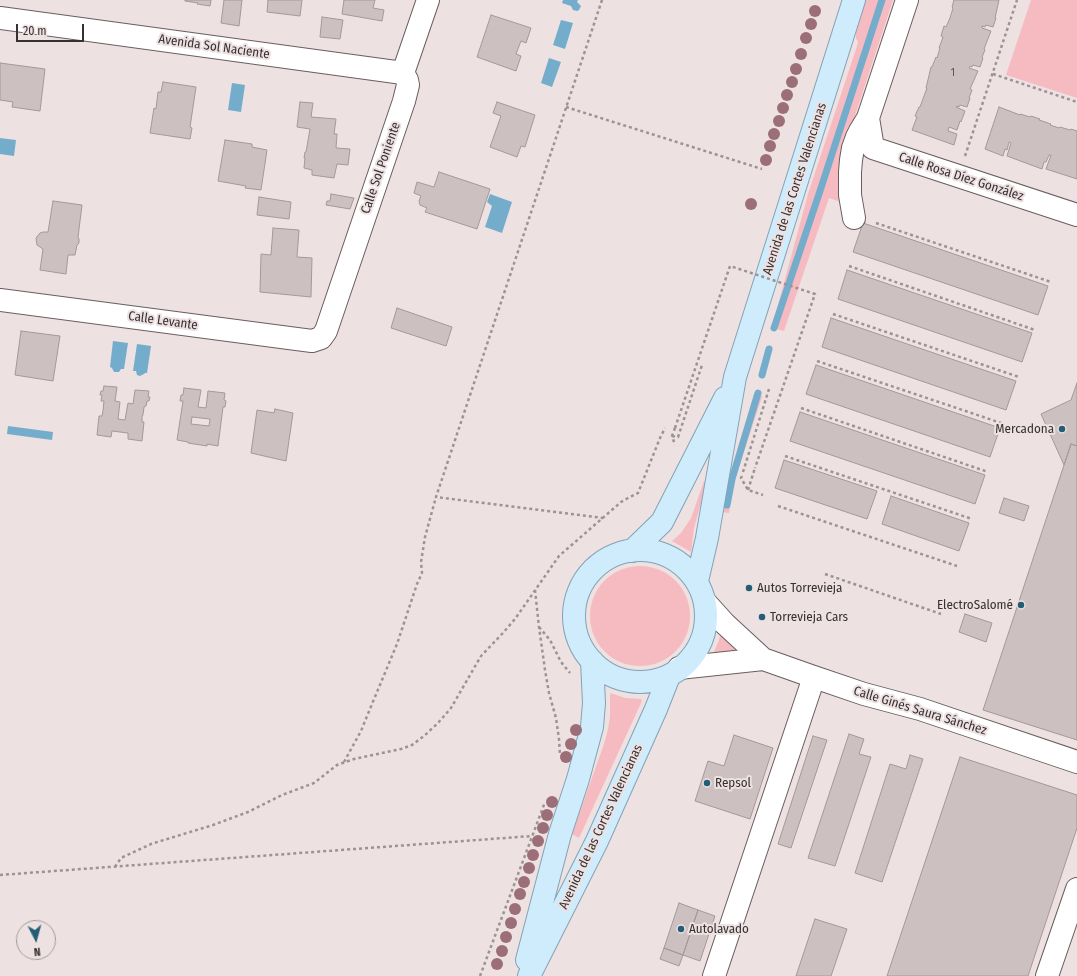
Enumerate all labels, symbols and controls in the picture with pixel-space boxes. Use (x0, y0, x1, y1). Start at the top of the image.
scale bar (18, 16, 86, 42)
text: 20 m (23, 24, 47, 38)
street label: Avenida Sol Naciente (157, 31, 271, 63)
house number: 1 (951, 66, 955, 80)
street label: Avenida de las Cortes Valencianas (760, 101, 830, 277)
street label: Calle Sol Poniente (358, 120, 404, 216)
street label: Calle Rosa Díez González (897, 149, 1025, 205)
street label: Calle Levante (127, 308, 199, 334)
place label: Mercadona (995, 421, 1054, 437)
marker: Mercadona (1057, 424, 1067, 434)
place label: Autos Torrevieja (757, 580, 842, 596)
marker: Autos Torrevieja (744, 583, 754, 593)
place label: ElectroSalomé (937, 597, 1013, 613)
marker: ElectroSalomé (1016, 600, 1026, 610)
place label: Torrevieja Cars (770, 609, 848, 625)
marker: Torrevieja Cars (757, 612, 767, 622)
street label: Calle Ginés Saura Sánchez (852, 683, 988, 739)
street label: Avenida de las Cortes Valencianas (556, 742, 646, 912)
place label: Repsol (715, 775, 751, 791)
marker: Repsol (702, 778, 712, 788)
north arrow (16, 920, 56, 960)
place label: Autolavado (689, 921, 749, 937)
marker: Autolavado (676, 924, 686, 934)
text: N (33, 945, 41, 958)

